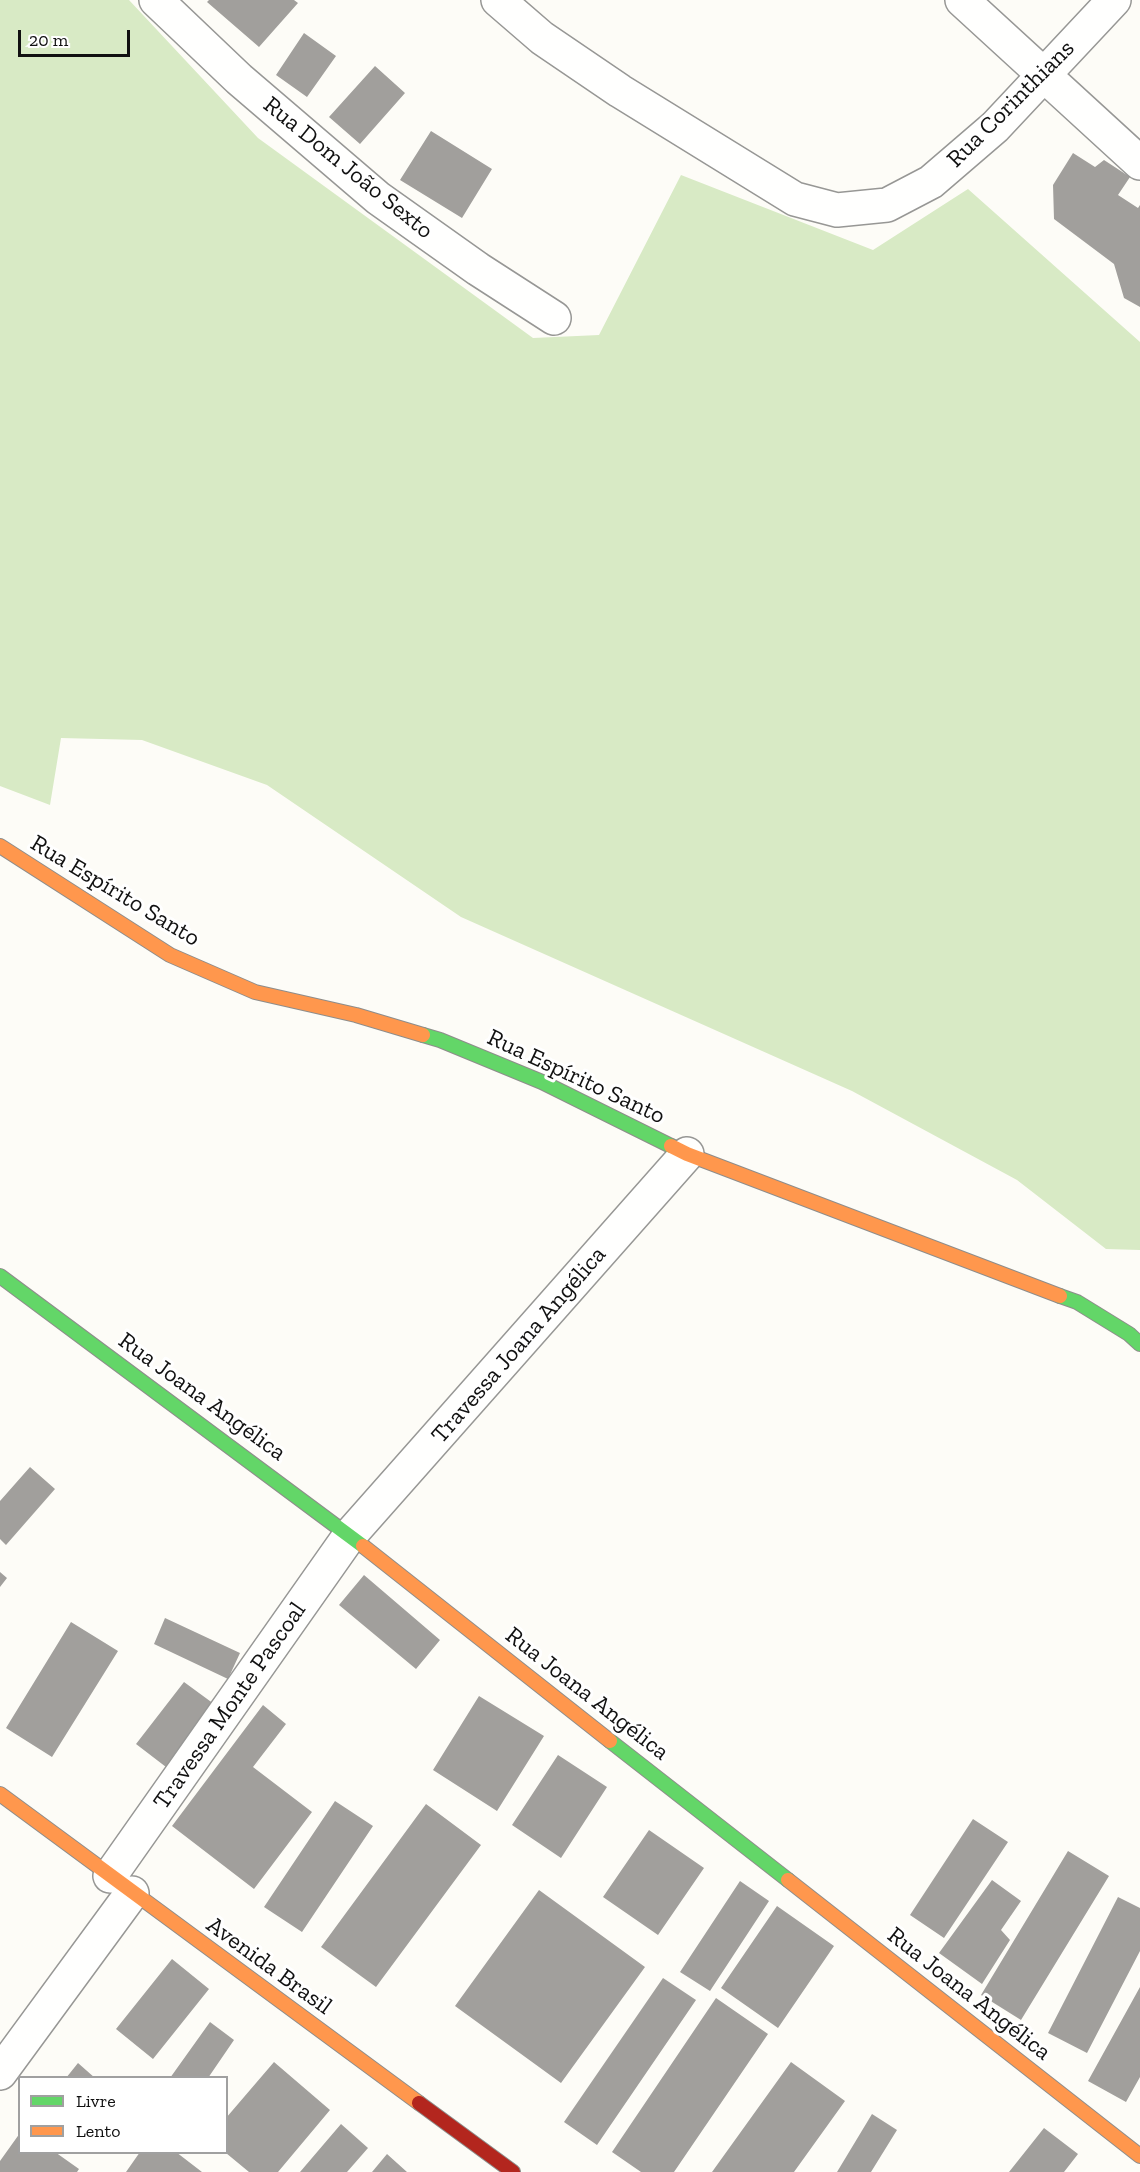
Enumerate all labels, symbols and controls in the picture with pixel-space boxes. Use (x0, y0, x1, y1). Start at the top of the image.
scale bar (21, 18, 134, 56)
text: 20 m (29, 29, 68, 51)
street label: Rua Corinthians (941, 34, 1081, 174)
street label: Rua Dom João Sexto (257, 91, 439, 245)
street label: Rua Espírito Santo (25, 829, 205, 953)
street label: Rua Espírito Santo (483, 1023, 669, 1131)
street label: Travessa Joana Angélica (426, 1241, 612, 1449)
street label: Rua Joana Angélica (113, 1327, 291, 1467)
street label: Travessa Monte Pascoal (148, 1597, 312, 1815)
street label: Rua Joana Angélica (499, 1621, 675, 1767)
street label: Avenida Brasil (201, 1911, 337, 2021)
street label: Rua Joana Angélica (881, 1921, 1057, 2067)
legend (18, 2076, 228, 2154)
text: Livre (76, 2090, 116, 2112)
text: Lento (76, 2120, 121, 2142)

